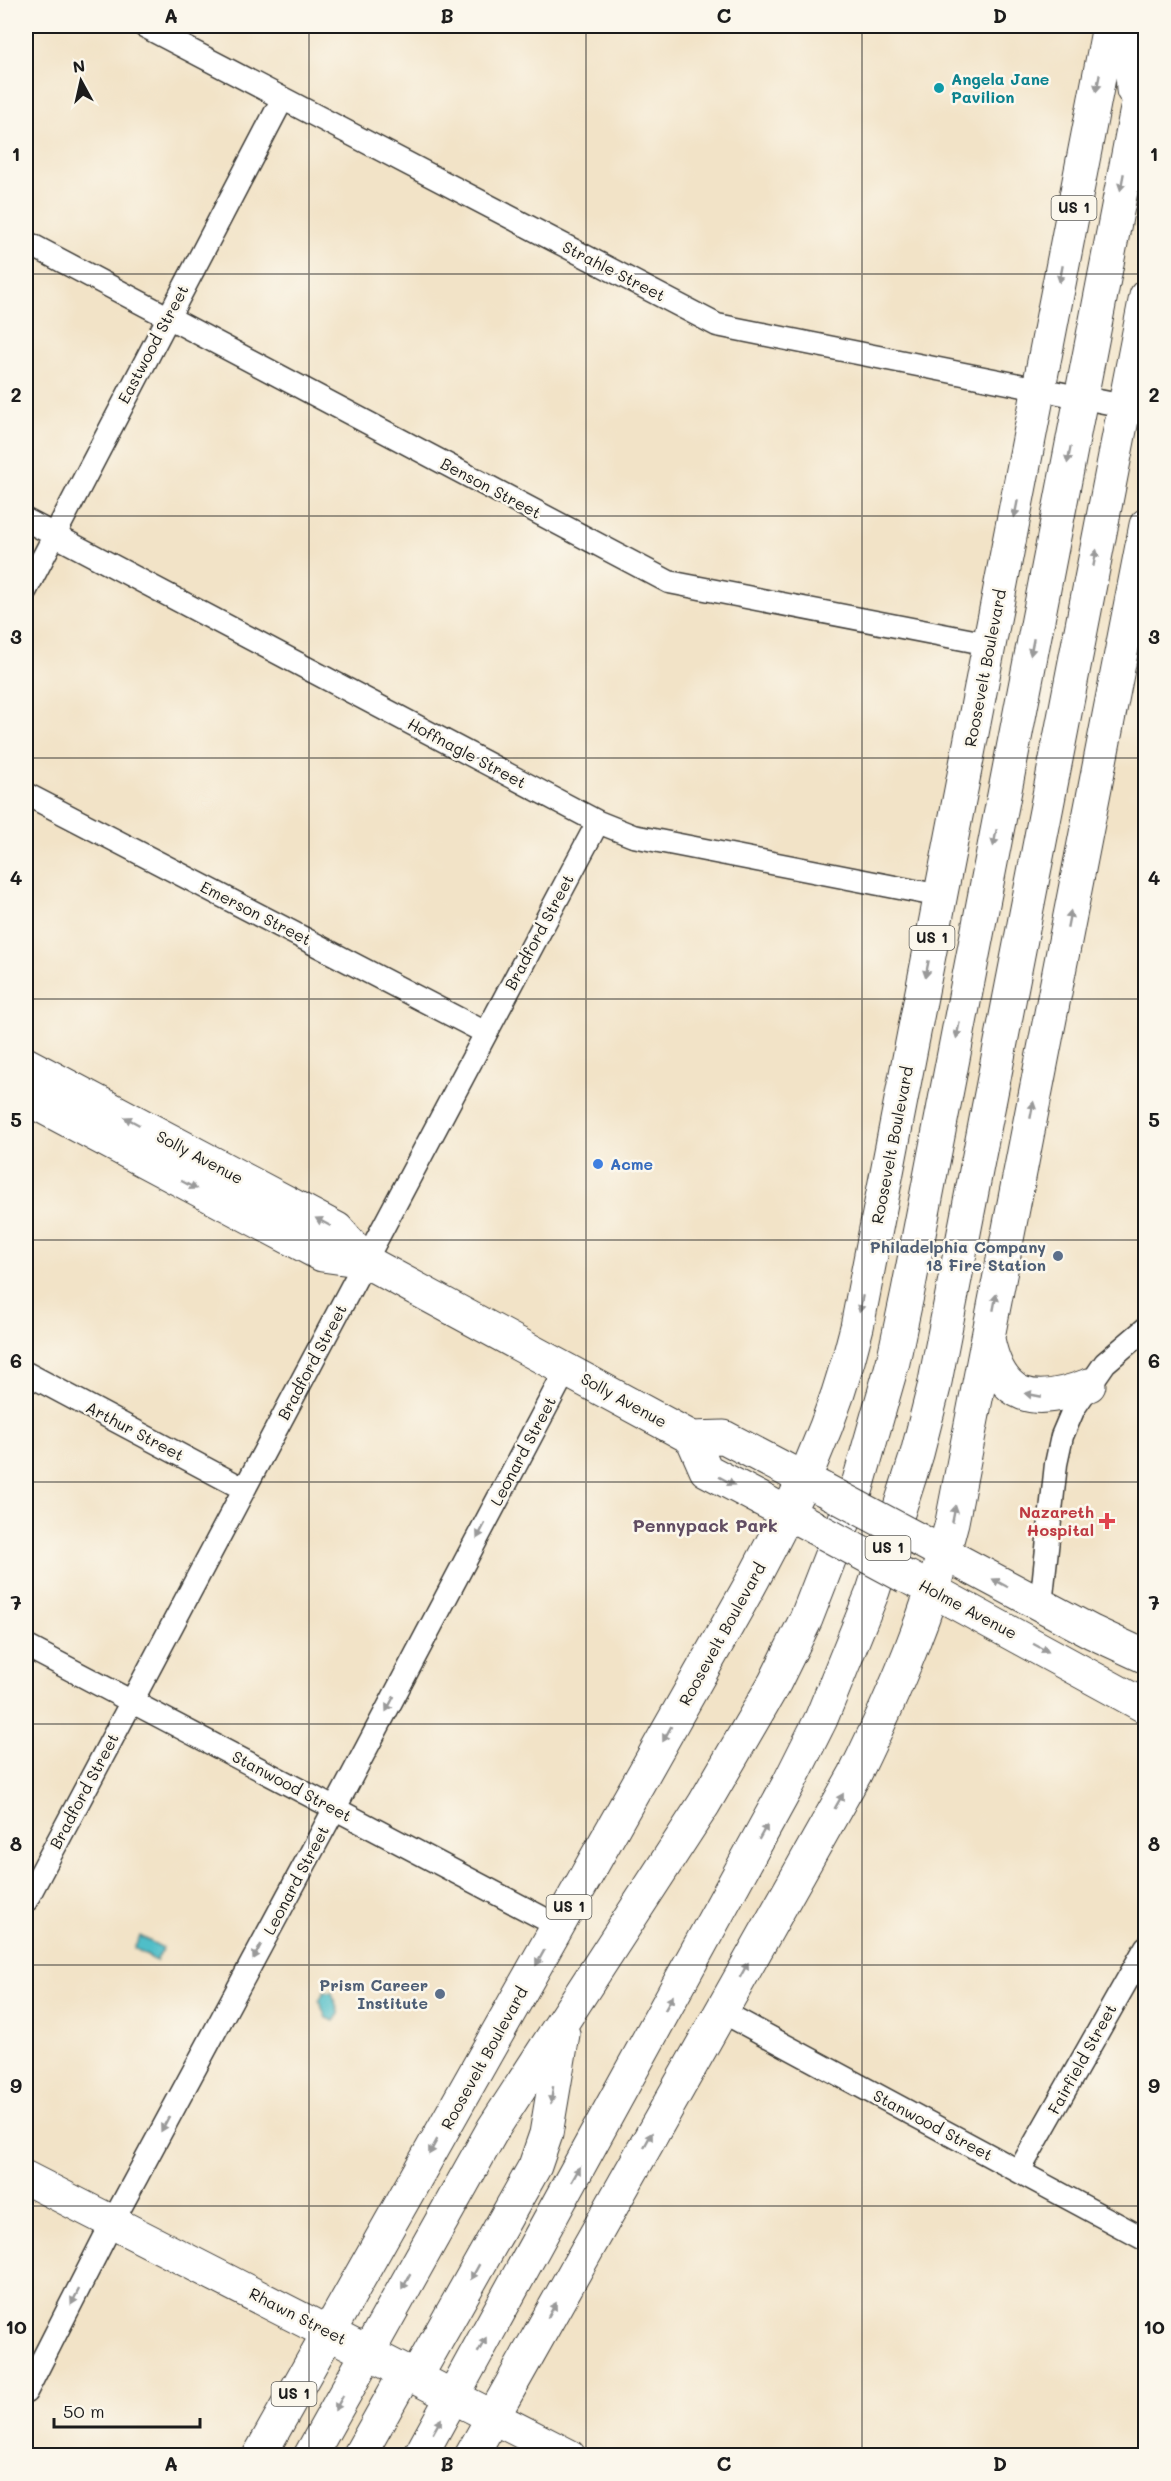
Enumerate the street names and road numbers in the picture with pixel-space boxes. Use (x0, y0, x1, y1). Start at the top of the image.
road number: US 1 (1052, 196, 1096, 220)
street label: Strahle Street (559, 236, 669, 306)
street label: Eastwood Street (112, 281, 193, 407)
street label: Benson Street (437, 452, 545, 523)
street label: Roosevelt Boulevard (959, 587, 1010, 749)
street label: Hoffnagle Street (404, 712, 530, 793)
street label: Bradford Street (499, 870, 578, 993)
street label: Emerson Street (197, 875, 315, 950)
road number: US 1 (910, 926, 954, 950)
street label: Roosevelt Boulevard (866, 1064, 917, 1226)
street label: Solly Avenue (153, 1125, 247, 1188)
street label: Bradford Street (272, 1300, 351, 1423)
street label: Solly Avenue (577, 1367, 671, 1432)
street label: Leonard Street (485, 1392, 560, 1509)
street label: Arthur Street (83, 1396, 188, 1465)
road number: US 1 (866, 1536, 910, 1560)
street label: Roosevelt Boulevard (674, 1559, 770, 1709)
street label: Holme Avenue (916, 1574, 1021, 1643)
street label: Bradford Street (44, 1729, 123, 1852)
street label: Stanwood Street (229, 1745, 356, 1826)
street label: Leonard Street (258, 1821, 333, 1938)
road number: US 1 (546, 1895, 592, 1919)
street label: Roosevelt Boulevard (436, 1983, 532, 2133)
street label: Fairfield Street (1043, 2000, 1121, 2118)
street label: Stanwood Street (870, 2084, 997, 2165)
street label: Rhawn Street (246, 2282, 350, 2349)
road number: US 1 (272, 2382, 316, 2406)

